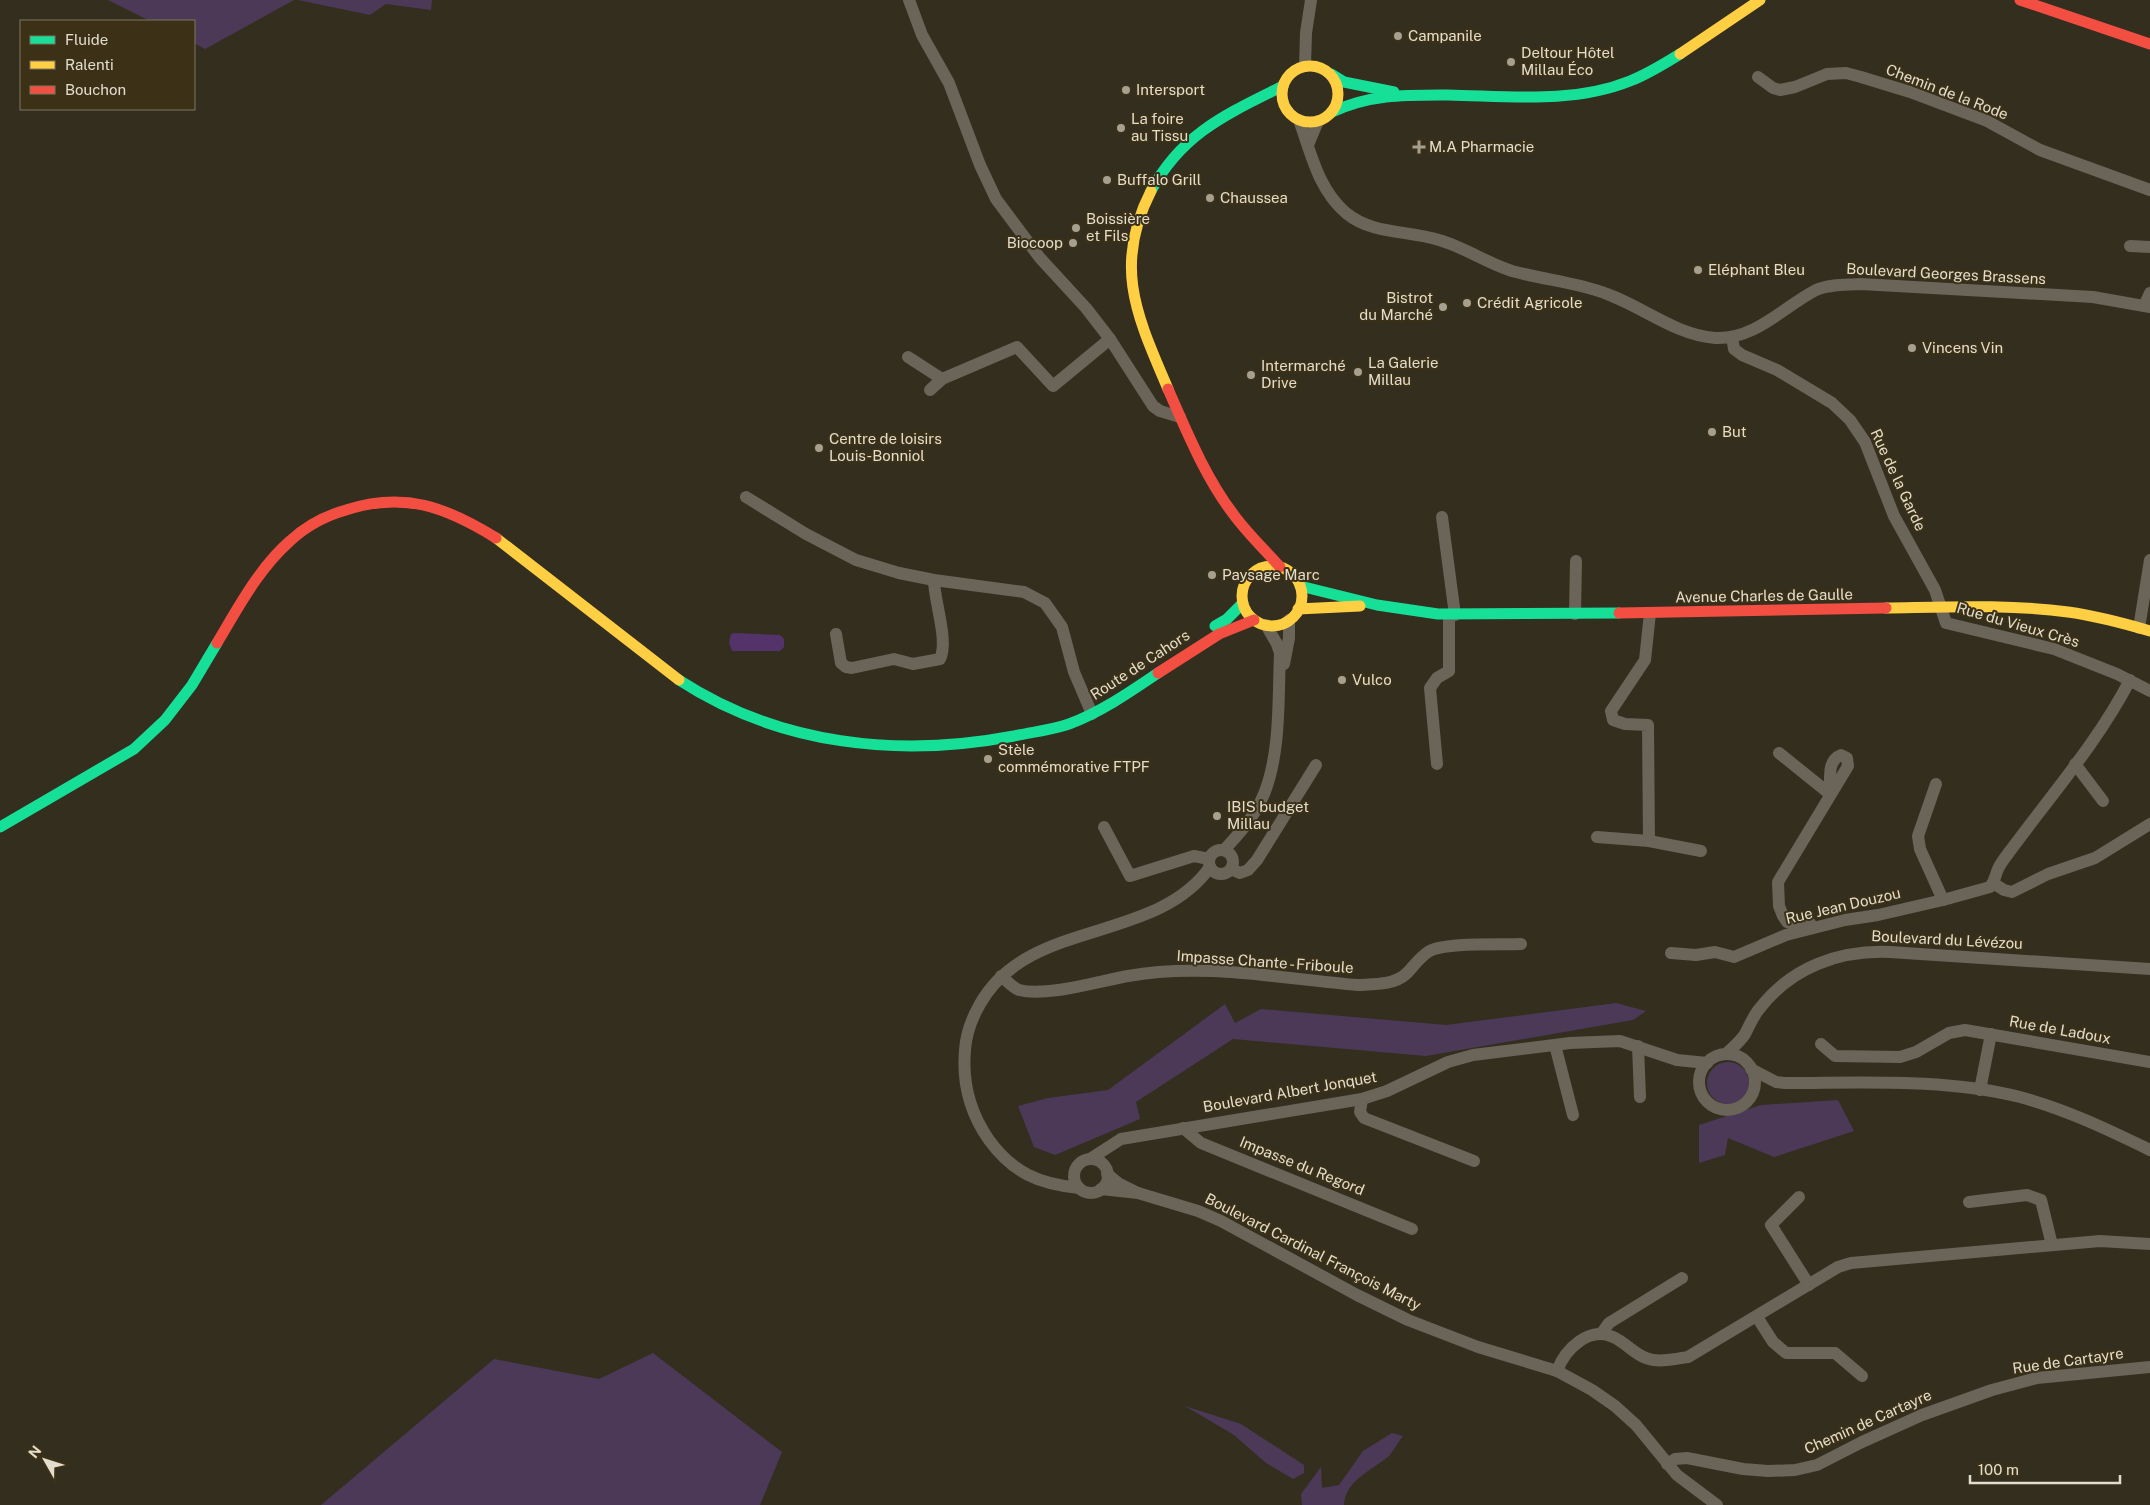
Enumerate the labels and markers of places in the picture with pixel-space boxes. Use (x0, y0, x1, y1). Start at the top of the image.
place label: Campanile (1408, 27, 1482, 44)
marker: Campanile (1392, 30, 1404, 42)
place label: Deltour Hôtel Millau Éco (1521, 44, 1614, 78)
marker: Deltour Hôtel Millau Éco (1505, 56, 1517, 68)
place label: Intersport (1136, 81, 1205, 98)
marker: Intersport (1120, 84, 1132, 96)
place label: La foire au Tissu (1131, 110, 1188, 144)
marker: La foire au Tissu (1115, 122, 1127, 134)
place label: M.A Pharmacie (1429, 138, 1534, 155)
marker: M.A Pharmacie (1413, 141, 1425, 153)
place label: Buffalo Grill (1117, 171, 1201, 188)
marker: Buffalo Grill (1101, 174, 1113, 186)
place label: Chaussea (1220, 189, 1288, 206)
marker: Chaussea (1204, 192, 1216, 204)
place label: Boissière et Fils (1086, 210, 1150, 244)
marker: Boissière et Fils (1070, 222, 1082, 234)
place label: Biocoop (1007, 234, 1063, 251)
marker: Biocoop (1067, 237, 1079, 249)
place label: Eléphant Bleu (1708, 261, 1805, 278)
marker: Eléphant Bleu (1692, 264, 1704, 276)
place label: Bistrot du Marché (1359, 289, 1433, 323)
place label: Crédit Agricole (1477, 294, 1582, 311)
marker: Crédit Agricole (1461, 297, 1473, 309)
marker: Bistrot du Marché (1437, 301, 1449, 313)
place label: Vincens Vin (1922, 339, 2003, 356)
marker: Vincens Vin (1906, 342, 1918, 354)
place label: La Galerie Millau (1368, 354, 1438, 388)
place label: Intermarché Drive (1261, 357, 1346, 391)
marker: La Galerie Millau (1352, 366, 1364, 378)
marker: Intermarché Drive (1245, 369, 1257, 381)
place label: But (1722, 423, 1747, 440)
marker: But (1706, 426, 1718, 438)
place label: Centre de loisirs Louis-Bonniol (829, 430, 942, 464)
marker: Centre de loisirs Louis-Bonniol (813, 442, 825, 454)
place label: Paysage Marc (1222, 566, 1320, 583)
marker: Paysage Marc (1206, 569, 1218, 581)
place label: Vulco (1352, 671, 1392, 688)
marker: Vulco (1336, 674, 1348, 686)
place label: Stèle commémorative FTPF (998, 741, 1150, 775)
marker: Stèle commémorative FTPF (982, 753, 994, 765)
place label: IBIS budget Millau (1227, 798, 1309, 832)
marker: IBIS budget Millau (1211, 810, 1223, 822)

